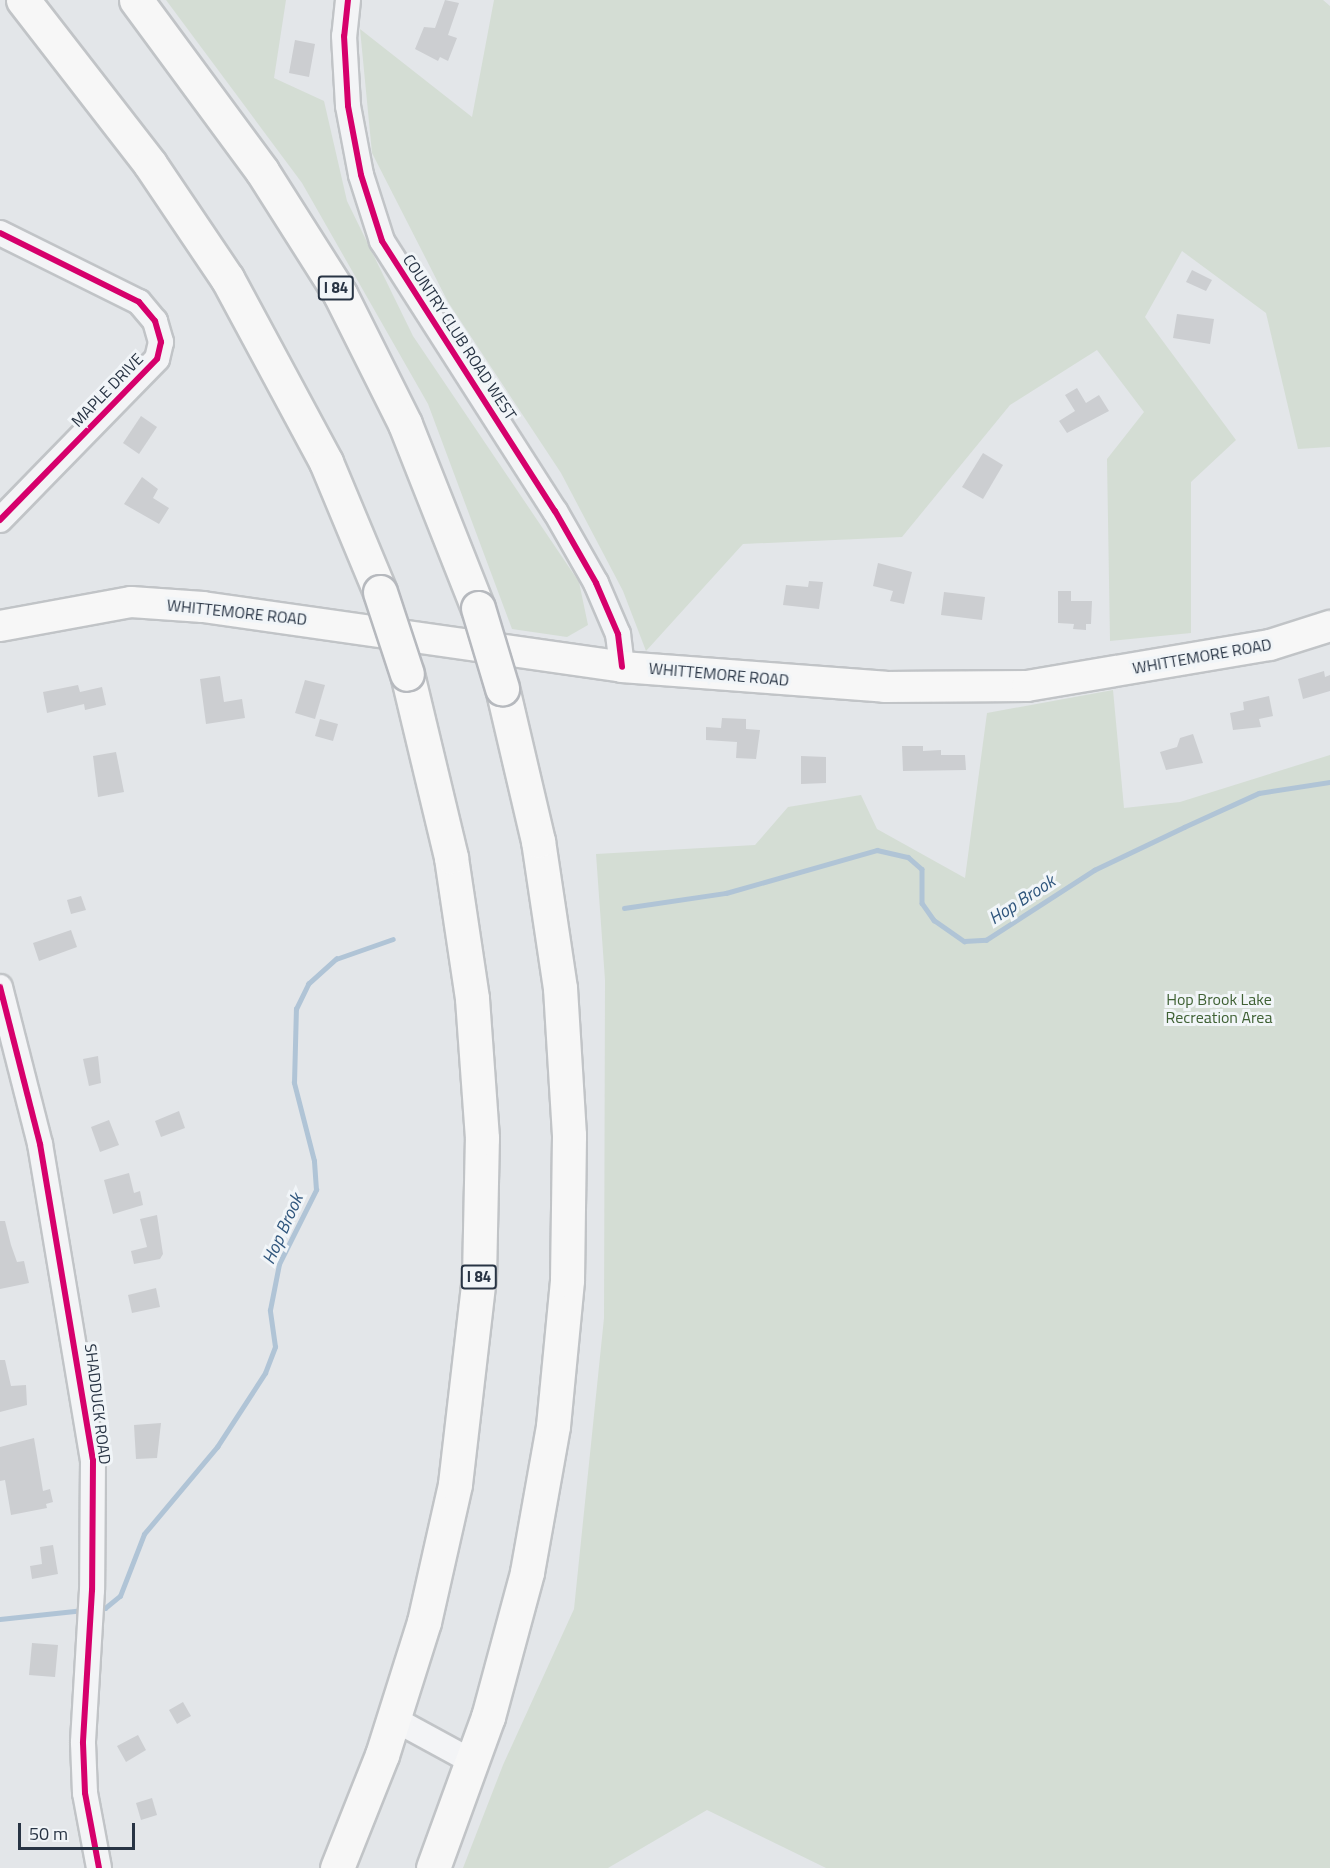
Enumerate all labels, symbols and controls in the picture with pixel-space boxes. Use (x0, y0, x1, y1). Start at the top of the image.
street label: COUNTRY CLUB ROAD WEST (399, 251, 521, 423)
road number: I 84 (316, 276, 356, 300)
street label: MAPLE DRIVE (67, 349, 147, 431)
street label: WHITTEMORE ROAD (166, 595, 308, 629)
street label: WHITTEMORE ROAD (1131, 634, 1273, 678)
street label: WHITTEMORE ROAD (648, 658, 790, 690)
water label: Hop Brook (985, 871, 1059, 929)
park label: Hop Brook Lake Recreation Area (1166, 989, 1272, 1027)
water label: Hop Brook (258, 1191, 308, 1267)
road number: I 84 (460, 1265, 498, 1289)
street label: SHADDUCK ROAD (81, 1343, 115, 1465)
scale bar (21, 1811, 138, 1849)
text: 50 m (29, 1820, 68, 1847)

